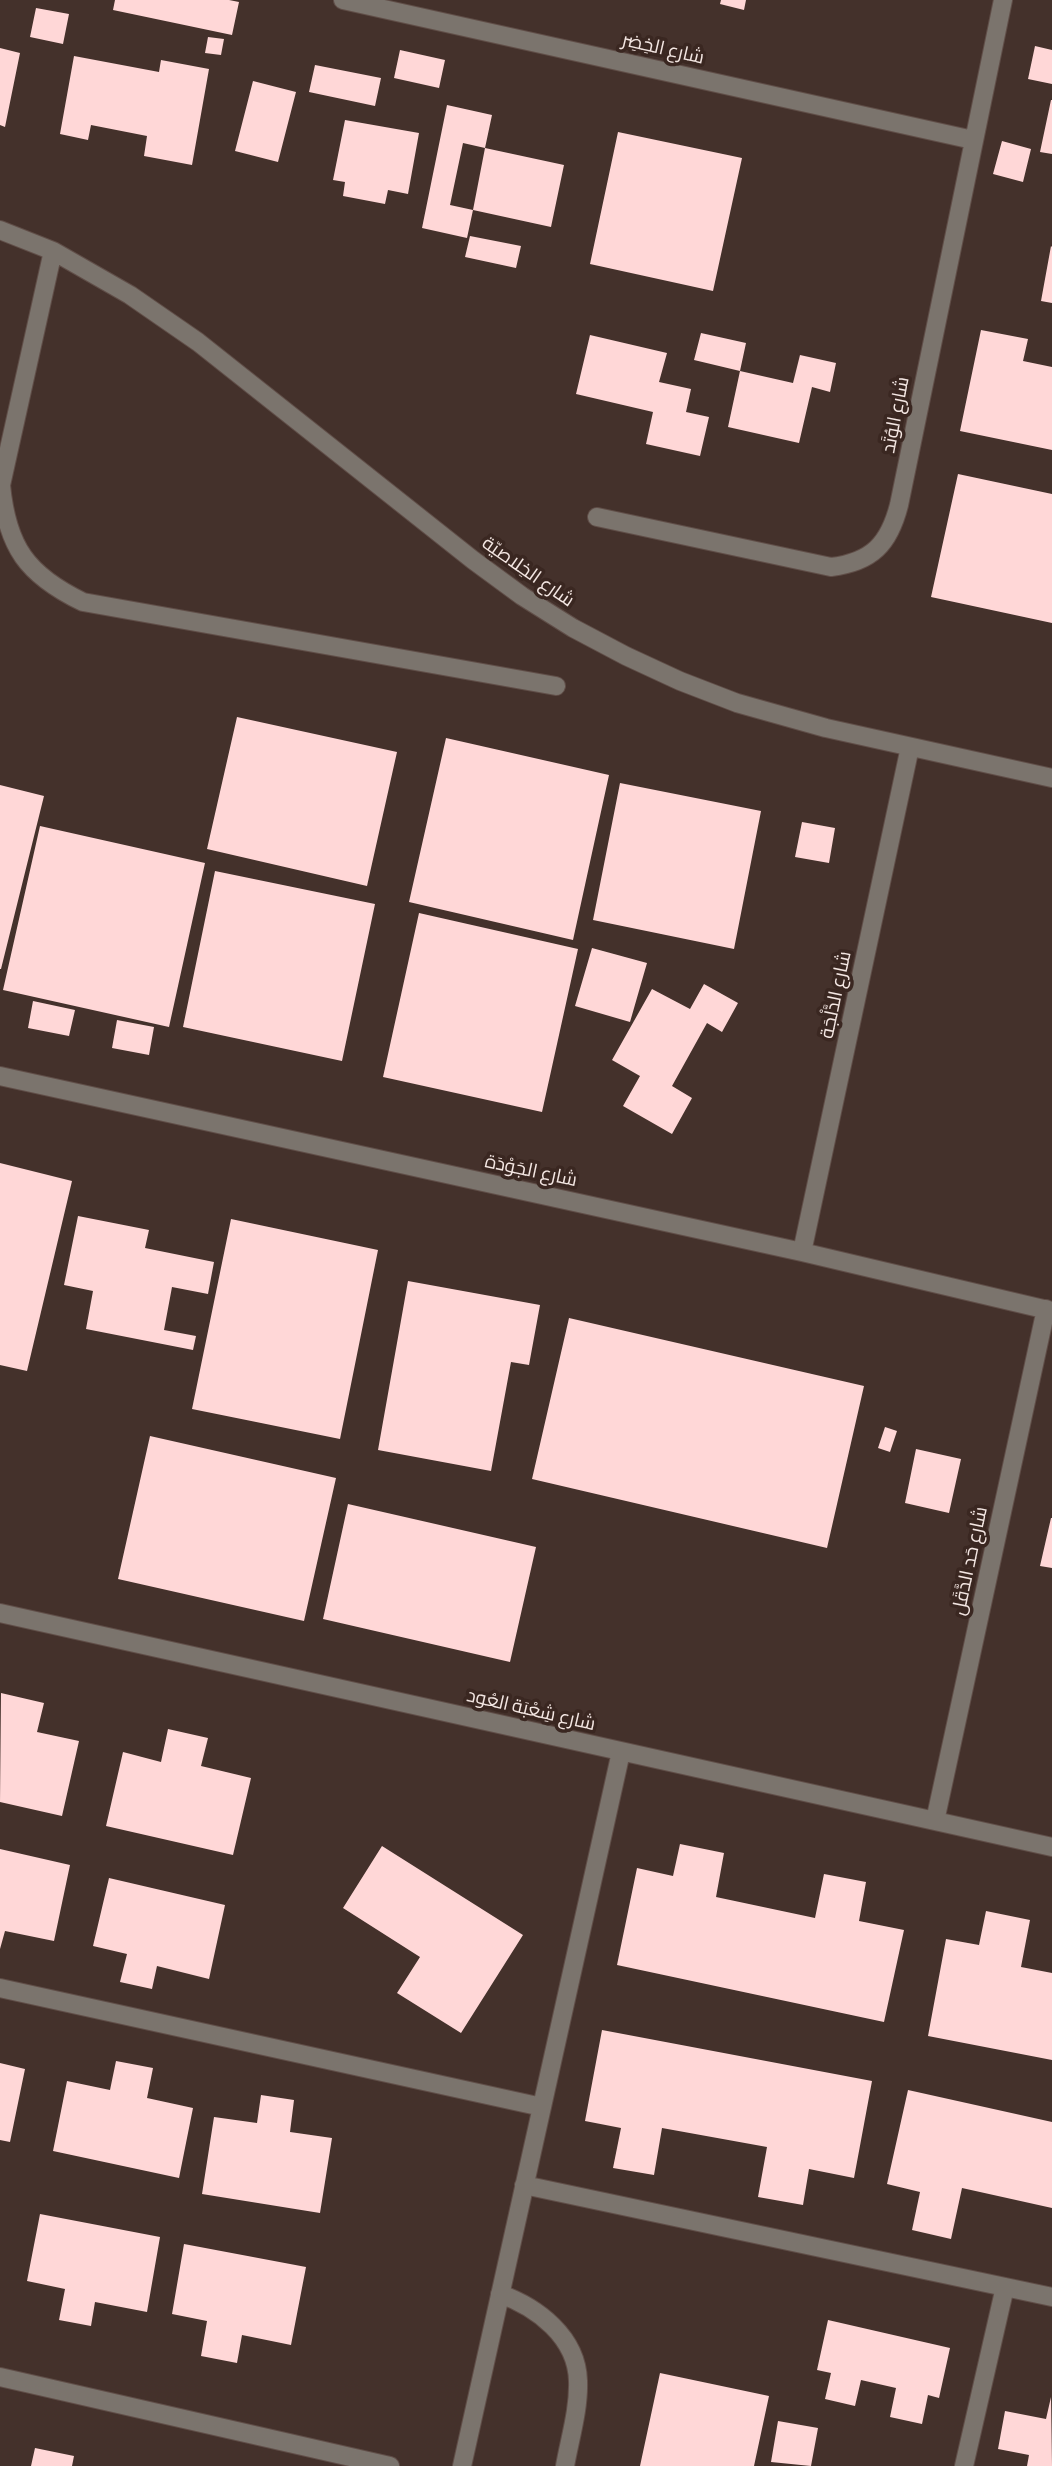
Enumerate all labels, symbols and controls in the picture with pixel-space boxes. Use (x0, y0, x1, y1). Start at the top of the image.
street label: شارع الخِضِر (620, 28, 706, 70)
street label: شارع الوُتَد (877, 375, 915, 455)
street label: شارع الخِلاصيّة (478, 532, 578, 612)
street label: شارع الدَّلْجَة (816, 949, 856, 1041)
street label: شارع الجَوْدَة (483, 1150, 579, 1192)
street label: شارع حَد الدَّقَل (947, 1505, 993, 1617)
street label: شارع شِعْبَة العُود (464, 1684, 598, 1736)

